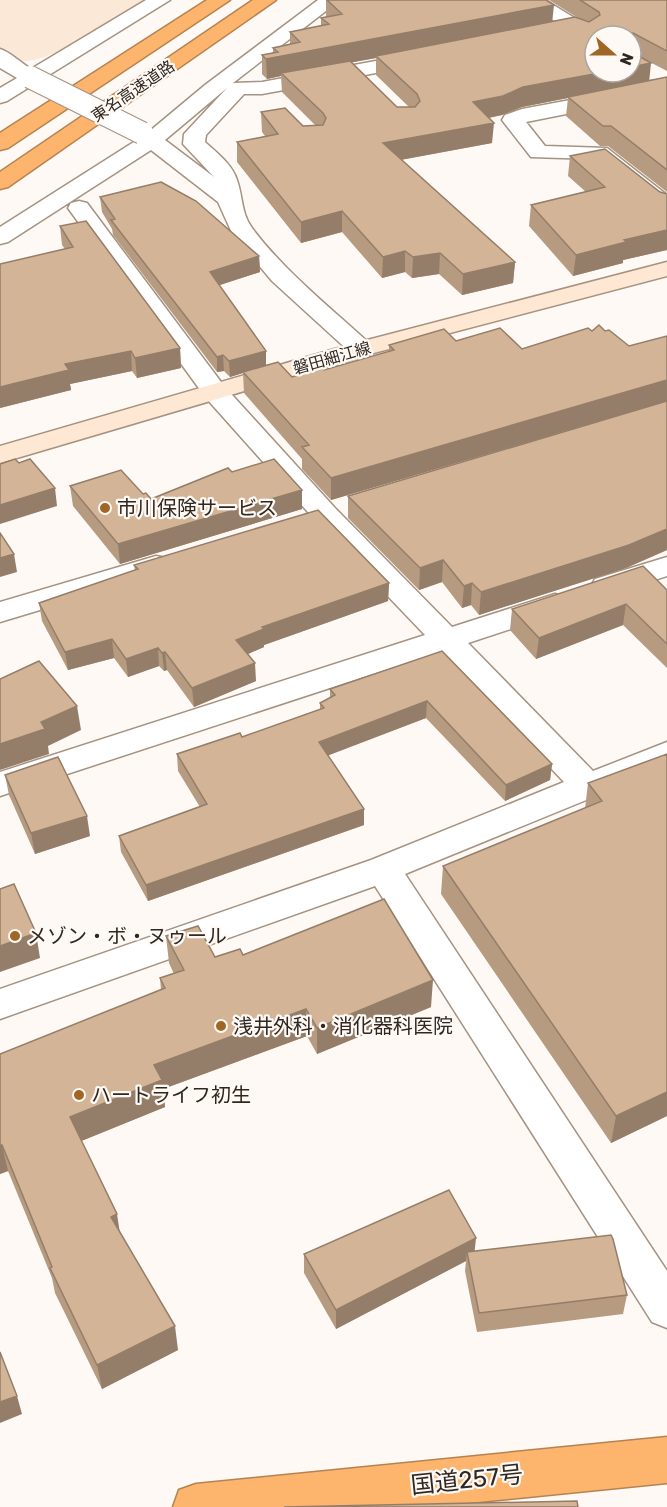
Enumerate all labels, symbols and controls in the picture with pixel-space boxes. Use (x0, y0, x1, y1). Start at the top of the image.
north arrow (583, 24, 643, 84)
text: N (616, 50, 637, 68)
street label: 東名高速道路 (88, 56, 178, 126)
street label: 磐田細江線 (291, 338, 373, 378)
place label: 市川保険サービス (117, 496, 277, 520)
marker: 市川保険サービス (98, 501, 112, 515)
place label: メゾン・ボ・ヌゥール (27, 924, 227, 948)
marker: メゾン・ボ・ヌゥール (8, 929, 22, 943)
place label: 浅井外科・消化器科医院 (233, 1014, 453, 1038)
marker: 浅井外科・消化器科医院 (214, 1019, 228, 1033)
place label: ハートライフ初生 (91, 1083, 251, 1107)
marker: ハートライフ初生 (72, 1088, 86, 1102)
street label: 国道257号 (410, 1460, 524, 1500)

